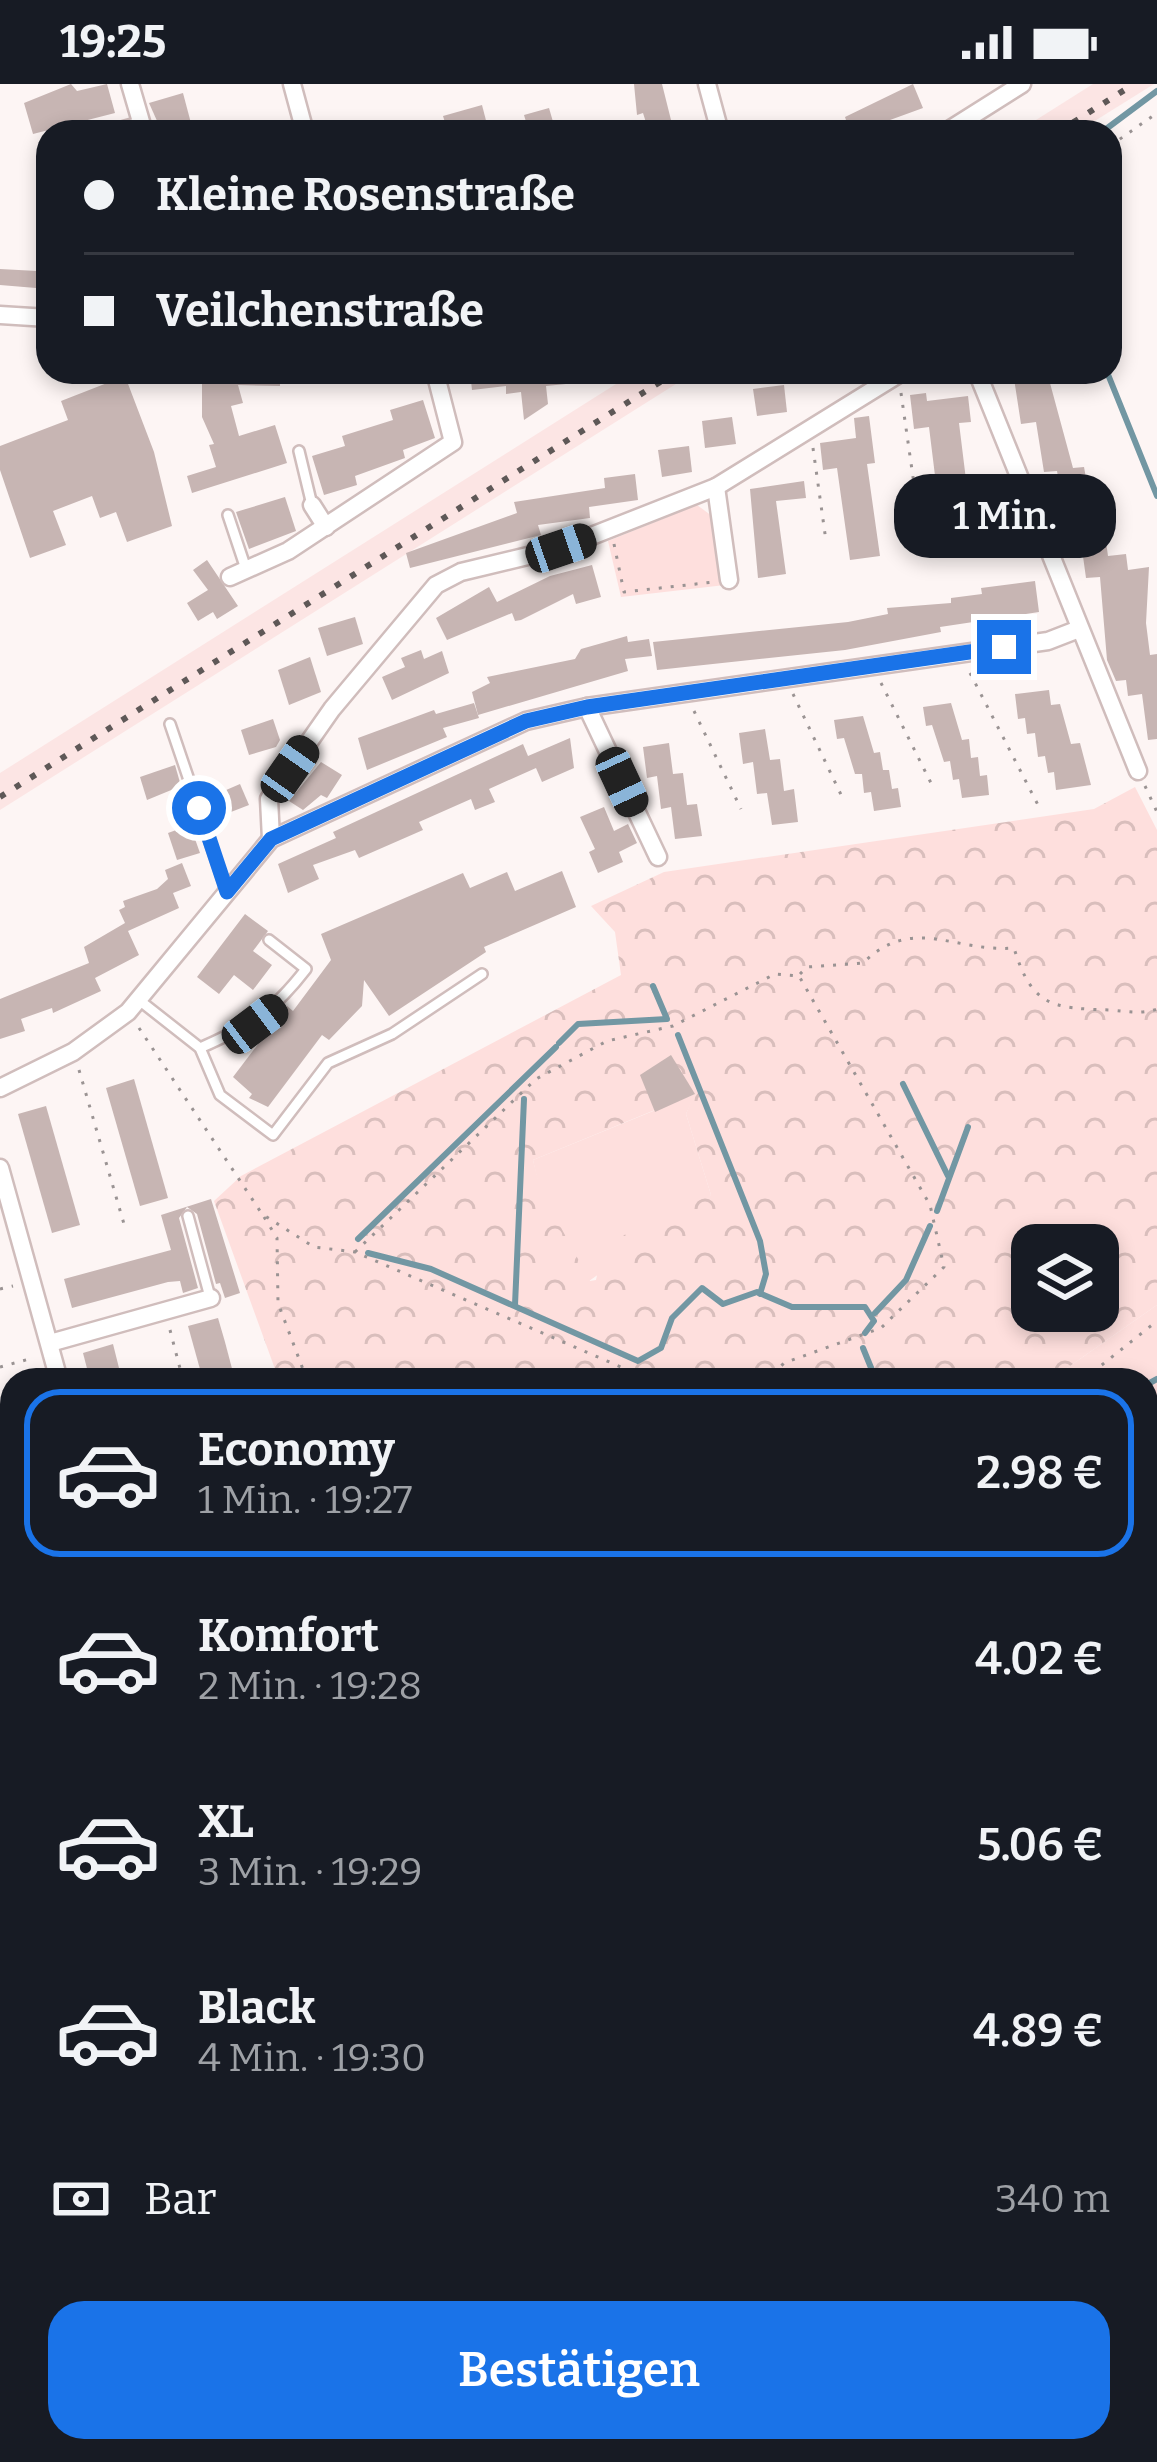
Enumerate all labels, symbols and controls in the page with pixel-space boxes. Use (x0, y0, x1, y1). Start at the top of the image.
text: 19:25 (60, 15, 166, 69)
text: Kleine Rosenstraße (156, 168, 575, 222)
text: Veilchenstraße (156, 284, 484, 338)
callout: 1 Min. (893, 473, 1115, 557)
text: 1 Min. (953, 493, 1057, 539)
car (521, 519, 601, 577)
route end (977, 620, 1031, 674)
car (255, 729, 325, 809)
car (590, 742, 654, 822)
route start (172, 781, 226, 835)
car (215, 988, 295, 1060)
map controls (1011, 1224, 1119, 1332)
button: layers (1011, 1224, 1119, 1332)
icon: car (54, 1419, 162, 1527)
text: Economy (198, 1423, 395, 1477)
text: 2.98 € (976, 1446, 1104, 1500)
text: 1 Min. · 19:27 (198, 1477, 412, 1523)
icon: car (54, 1605, 162, 1713)
text: Komfort (198, 1609, 379, 1663)
text: 4.02 € (975, 1632, 1104, 1686)
text: 2 Min. · 19:28 (198, 1663, 422, 1709)
icon: car (54, 1791, 162, 1899)
text: XL (198, 1795, 254, 1849)
text: 5.06 € (977, 1818, 1104, 1872)
text: 3 Min. · 19:29 (198, 1849, 422, 1895)
icon: car (54, 1977, 162, 2085)
text: Black (198, 1981, 315, 2035)
text: 4.89 € (973, 2004, 1104, 2058)
text: 4 Min. · 19:30 (198, 2035, 426, 2081)
icon: cash (48, 2166, 114, 2232)
text: Bar (144, 2172, 216, 2226)
text: 340 m (995, 2176, 1110, 2222)
button: Bestätigen (48, 2301, 1110, 2439)

